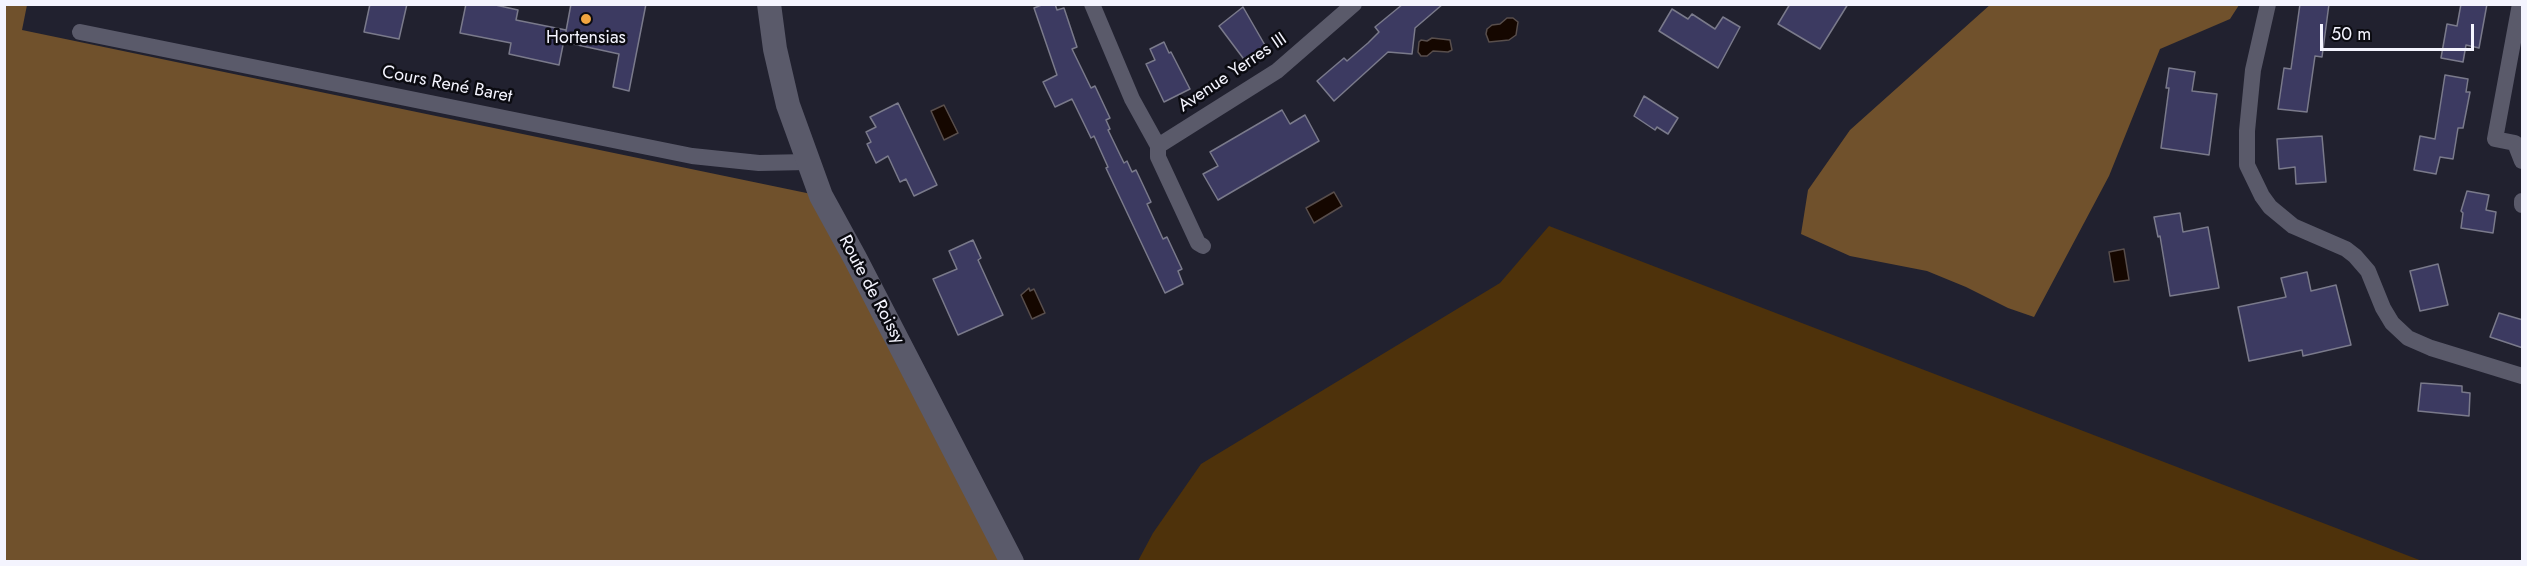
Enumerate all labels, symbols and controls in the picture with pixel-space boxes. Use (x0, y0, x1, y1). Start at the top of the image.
marker: Hortensias (579, 12, 593, 26)
scale bar (2323, 12, 2478, 50)
text: 50 m (2331, 21, 2371, 47)
place label: Hortensias (546, 28, 626, 50)
street label: Avenue Yerres III (1175, 29, 1291, 117)
street label: Cours René Baret (380, 62, 514, 108)
street label: Route de Roissy (833, 232, 909, 348)

